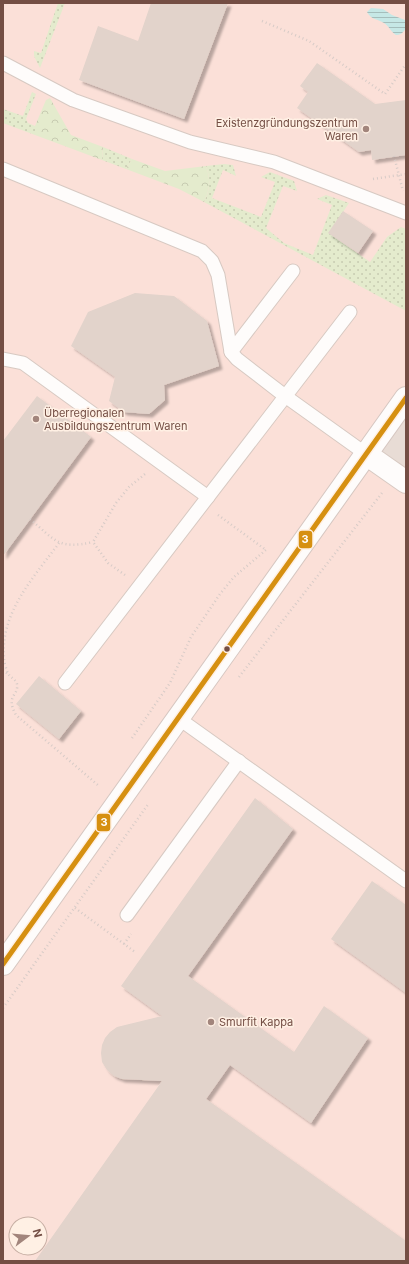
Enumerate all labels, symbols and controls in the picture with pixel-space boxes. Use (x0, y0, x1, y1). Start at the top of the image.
place label: Existenzgründungszentrum Waren (216, 116, 358, 143)
marker: Existenzgründungszentrum Waren (361, 124, 371, 134)
place label: Überregionalen Ausbildungszentrum Waren (44, 406, 187, 433)
marker: Überregionalen Ausbildungszentrum Waren (31, 414, 41, 424)
line badge: 3 (298, 530, 313, 549)
text: 3 (301, 532, 309, 546)
unlabelled marker (222, 644, 232, 654)
line badge: 3 (96, 813, 111, 832)
text: 3 (100, 815, 108, 829)
place label: Smurfit Kappa (219, 1015, 293, 1029)
marker: Smurfit Kappa (206, 1017, 216, 1027)
north arrow (8, 1216, 48, 1256)
text: N (30, 1227, 45, 1239)

